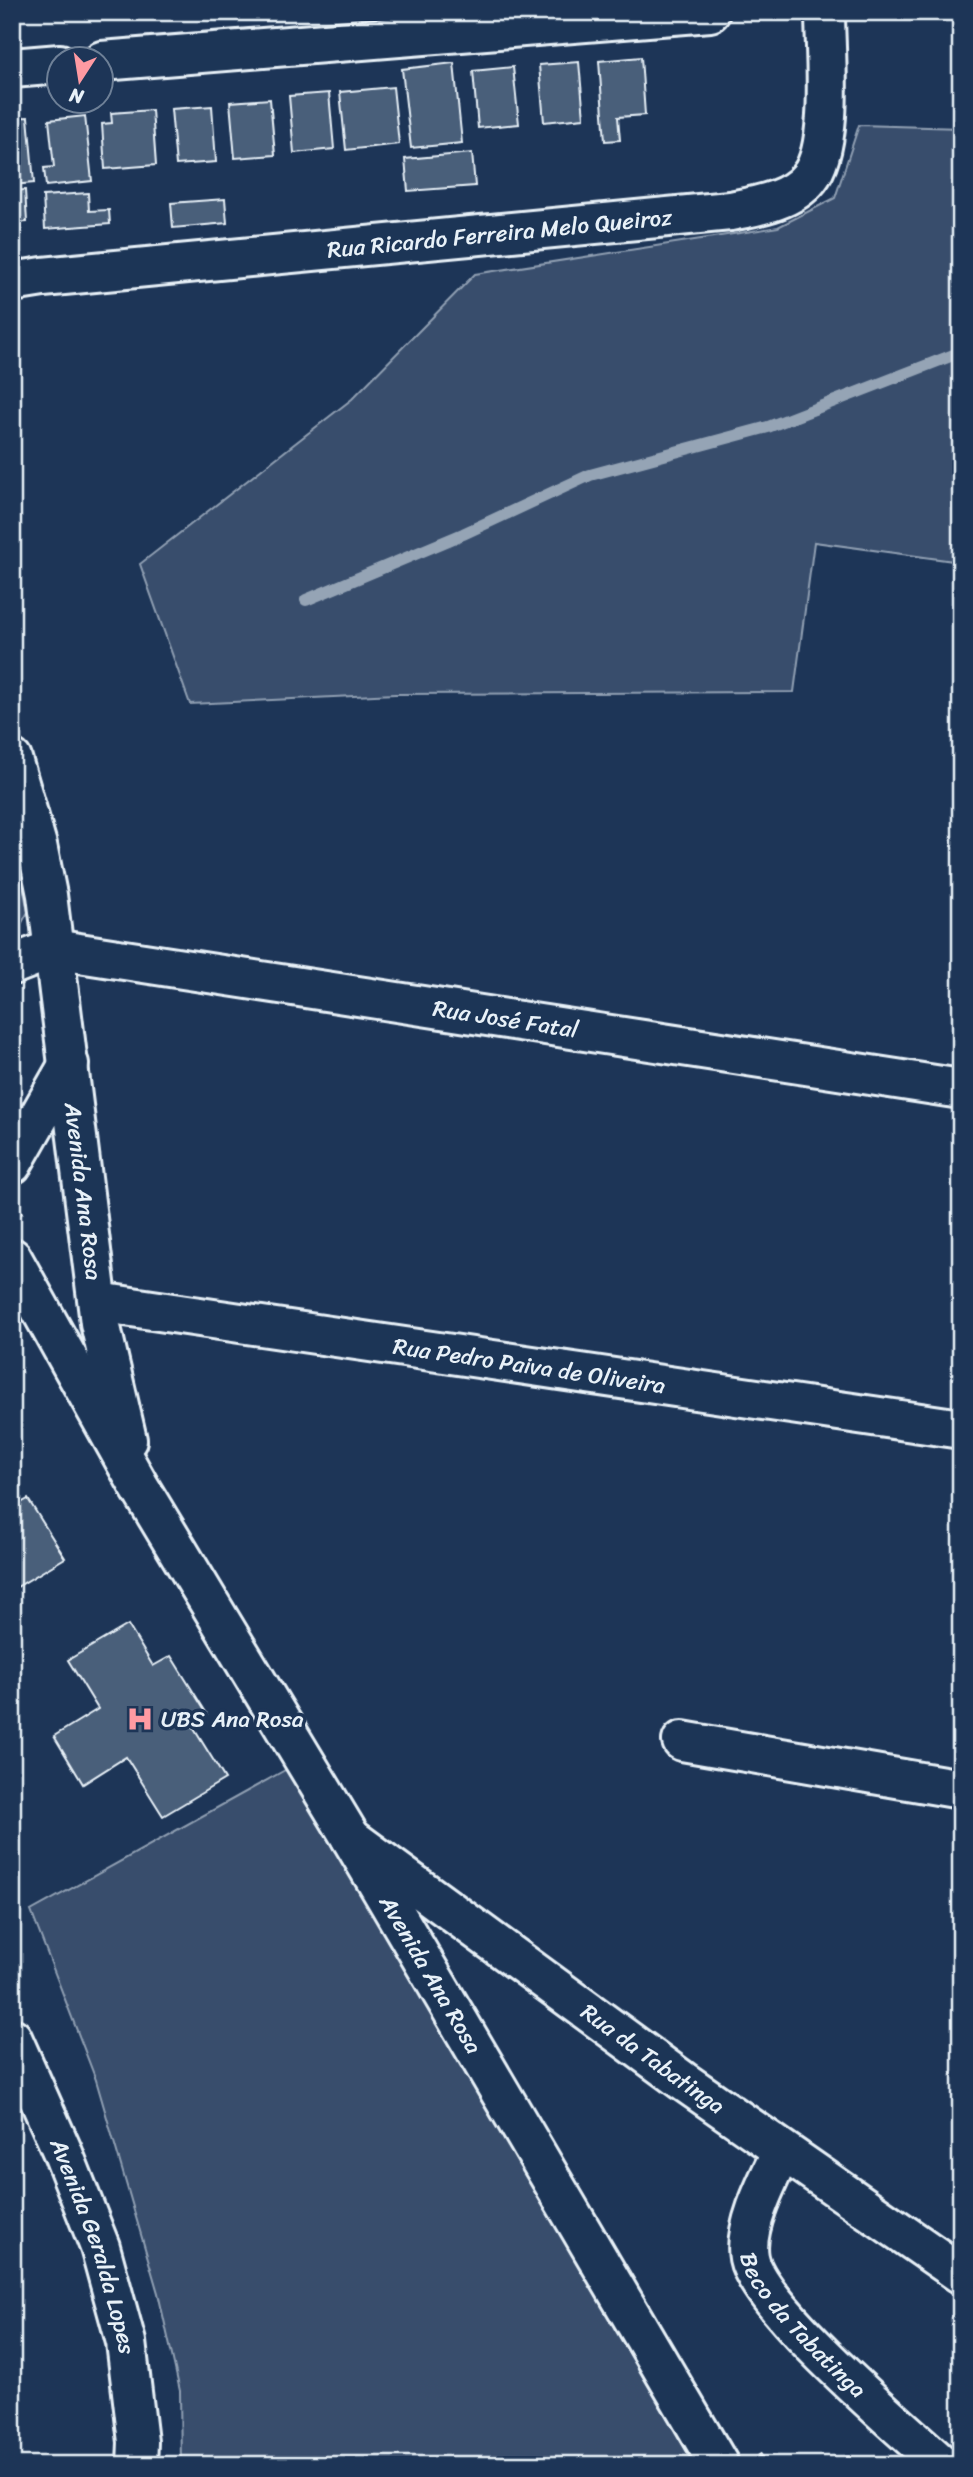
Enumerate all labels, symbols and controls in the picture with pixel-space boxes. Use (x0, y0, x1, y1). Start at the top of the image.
north arrow (46, 46, 116, 116)
text: N (66, 78, 87, 114)
street label: Rua Ricardo Ferreira Melo Queiroz (325, 197, 675, 271)
street label: Rua José Fatal (430, 988, 582, 1051)
street label: Avenida Ana Rosa (52, 1099, 115, 1283)
street label: Rua Pedro Paiva de Oliveira (390, 1326, 669, 1406)
place label: UBS Ana Rosa (161, 1699, 304, 1740)
hospital icon: UBS Ana Rosa (125, 1704, 155, 1734)
street label: Avenida Ana Rosa (367, 1886, 494, 2063)
street label: Rua da Tabatinga (571, 1992, 734, 2126)
street label: Avenida Geralda Lopes (37, 2130, 147, 2357)
street label: Beco da Tabatinga (727, 2248, 876, 2409)

